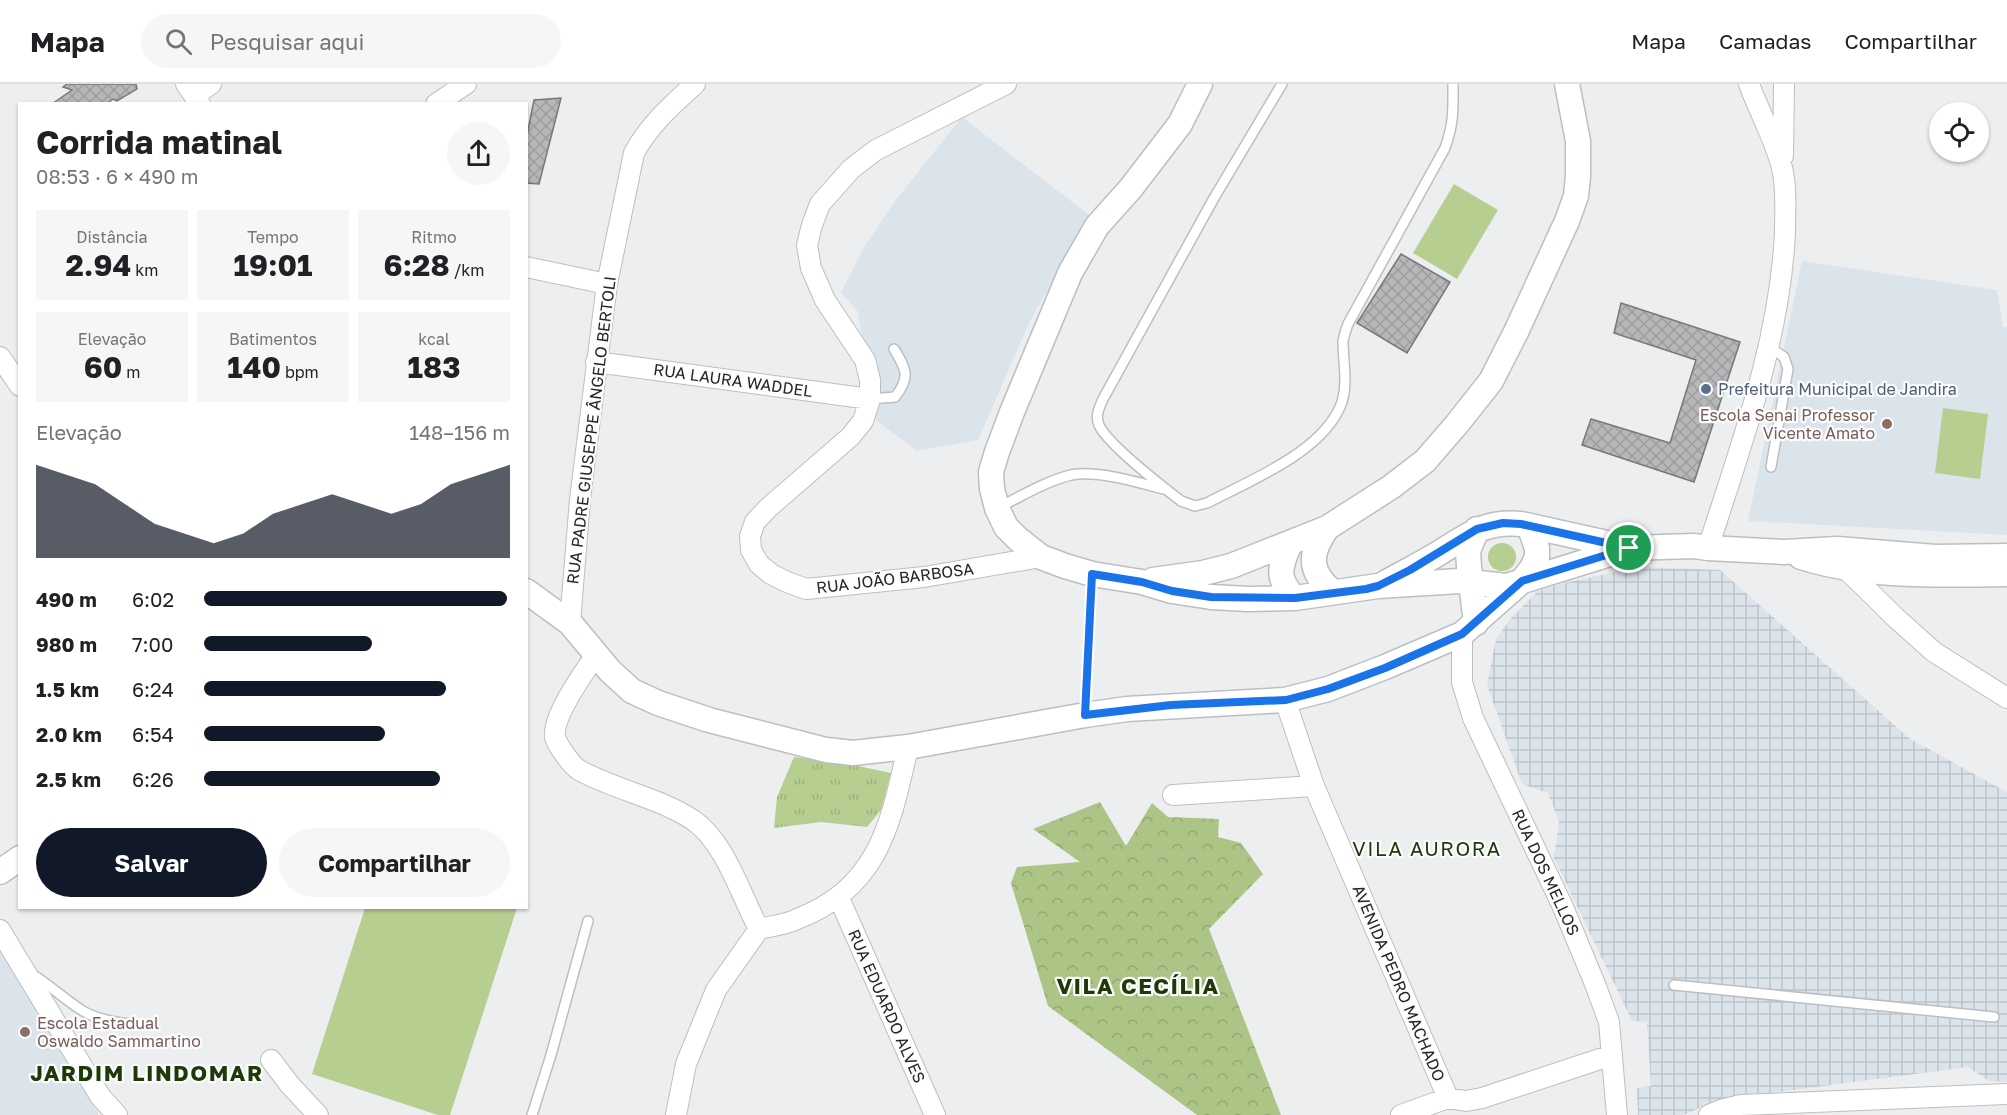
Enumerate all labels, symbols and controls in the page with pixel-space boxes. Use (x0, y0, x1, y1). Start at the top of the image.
search box (141, 14, 561, 68)
text: Mapa (30, 25, 105, 58)
icon: search (162, 25, 195, 58)
text: Pesquisar aqui (210, 28, 364, 55)
text: Mapa (1631, 28, 1686, 54)
text: Camadas (1719, 28, 1811, 54)
text: Compartilhar (1844, 28, 1977, 54)
map controls (1929, 102, 1989, 162)
button: locate (1929, 102, 1989, 162)
text: Corrida matinal (36, 122, 282, 161)
button: share (447, 122, 510, 185)
text: 08:53 · 6 × 490 m (36, 164, 198, 188)
text: Distância (76, 227, 148, 247)
text: Tempo (247, 227, 299, 247)
text: Ritmo (411, 227, 457, 247)
text: 2.94 (66, 247, 131, 283)
text: 19:01 (233, 247, 313, 283)
text: 6:28 (383, 247, 450, 283)
text: km (131, 260, 158, 280)
text: /km (450, 260, 485, 280)
street label: RUA PADRE GIUSEPPE ÂNGELO BERTOLI (562, 275, 620, 585)
text: Elevação (78, 329, 146, 349)
text: Batimentos (229, 329, 317, 349)
text: kcal (418, 329, 450, 349)
text: 60 (84, 349, 122, 385)
text: 140 (227, 349, 281, 385)
text: 183 (408, 349, 460, 385)
street label: RUA LAURA WADDEL (652, 359, 814, 401)
text: m (122, 362, 140, 382)
text: bpm (281, 362, 319, 382)
place label: Prefeitura Municipal de Jandira (1718, 379, 1957, 399)
marker: Prefeitura Municipal de Jandira (1699, 382, 1713, 396)
place label: Escola Senai Professor Vicente Amato (1700, 405, 1875, 443)
marker: Escola Senai Professor Vicente Amato (1880, 417, 1894, 431)
text: Elevação (36, 420, 122, 444)
text: 148–156 m (409, 420, 510, 444)
pin (1603, 522, 1654, 573)
icon: arrive (1612, 531, 1645, 564)
street label: RUA JOÃO BARBOSA (815, 558, 975, 598)
text: 490 m (36, 587, 97, 611)
text: 6:02 (132, 587, 174, 611)
text: 980 m (36, 632, 97, 656)
text: 7:00 (132, 632, 173, 656)
text: 1.5 km (36, 677, 99, 701)
text: 6:24 (132, 677, 174, 701)
text: 2.0 km (36, 722, 102, 746)
text: 6:54 (132, 722, 174, 746)
text: 2.5 km (36, 767, 101, 791)
text: 6:26 (132, 767, 174, 791)
street label: RUA DOS MELLOS (1508, 806, 1584, 938)
button: Salvar (36, 828, 267, 897)
button: Compartilhar (279, 828, 510, 897)
district label: VILA AURORA (1352, 836, 1502, 860)
street label: AVENIDA PEDRO MACHADO (1348, 882, 1450, 1084)
street label: RUA EDUARDO ALVES (844, 926, 930, 1086)
district label: VILA CECÍLIA (1056, 972, 1220, 999)
place label: Escola Estadual Oswaldo Sammartino (37, 1013, 201, 1051)
marker: Escola Estadual Oswaldo Sammartino (18, 1025, 32, 1039)
district label: JARDIM LINDOMAR (30, 1059, 264, 1086)

